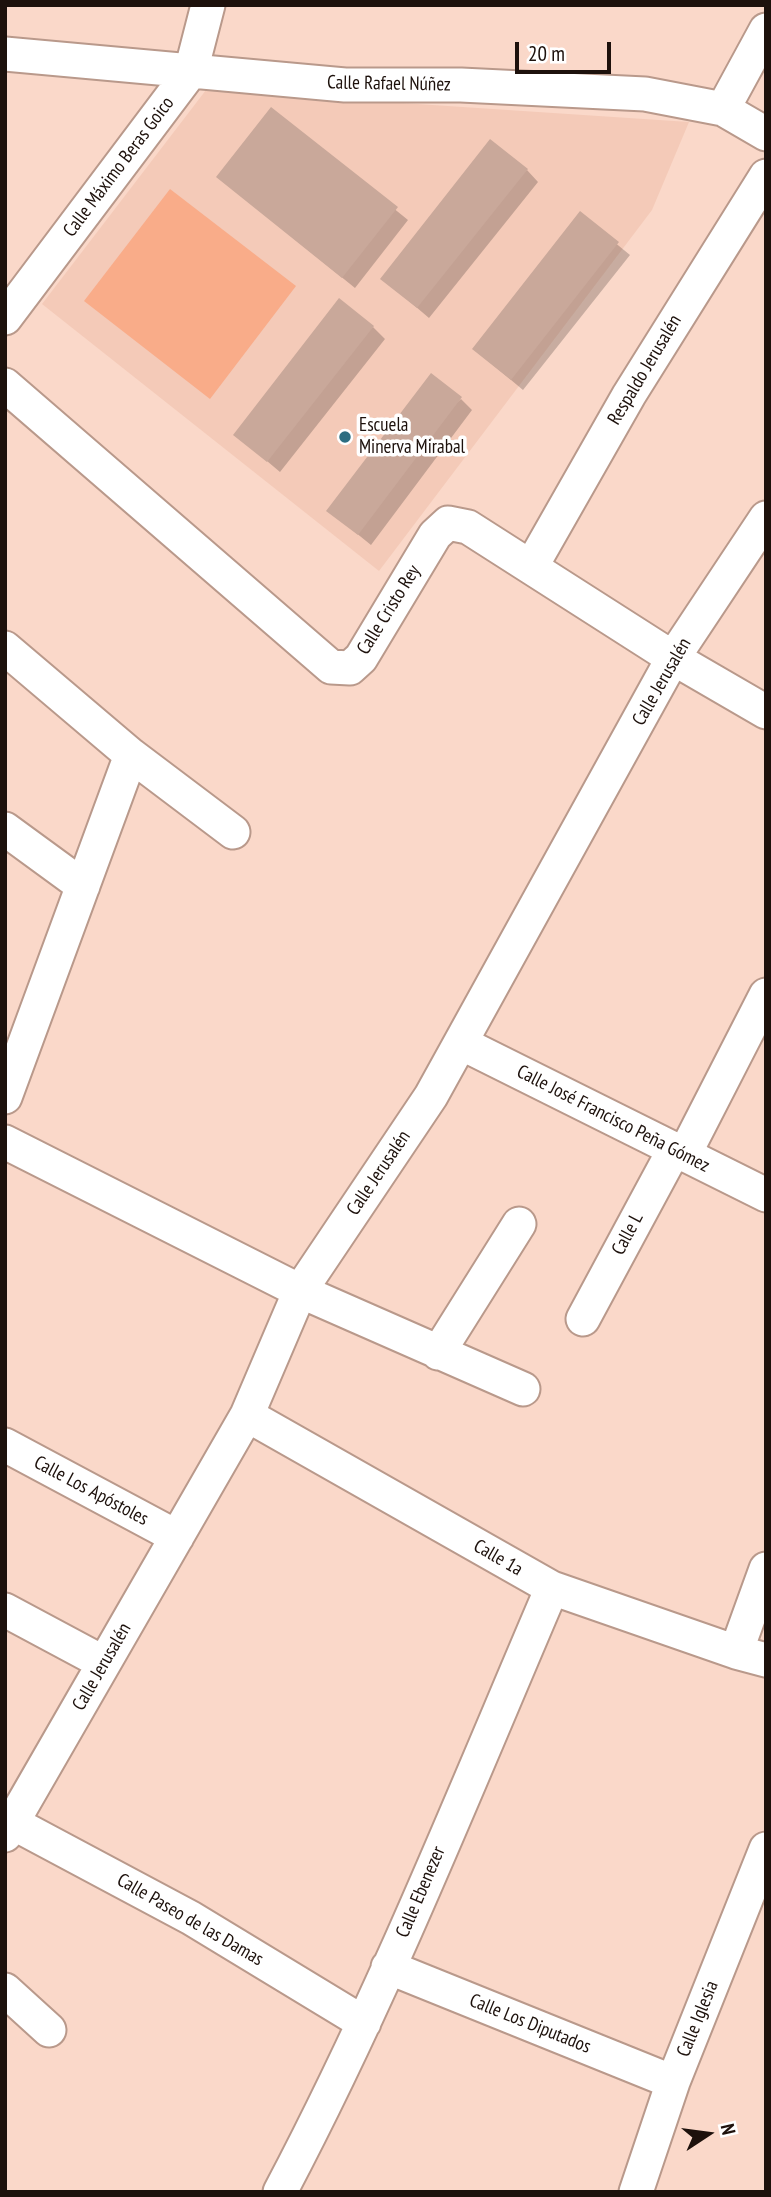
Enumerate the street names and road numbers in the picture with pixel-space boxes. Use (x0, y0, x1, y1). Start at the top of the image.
street label: Calle Rafael Núñez (327, 72, 451, 96)
street label: Calle Máximo Beras Goico (59, 92, 179, 242)
street label: Respaldo Jerusalén (603, 311, 687, 429)
street label: Calle Cristo Rey (352, 561, 426, 659)
street label: Calle Jerusalén (628, 634, 696, 730)
street label: Calle José Francisco Peña Gómez (513, 1060, 713, 1178)
street label: Calle Jerusalén (342, 1126, 416, 1220)
street label: Calle L (607, 1209, 649, 1259)
street label: Calle Los Apóstoles (30, 1451, 152, 1531)
street label: Calle 1a (469, 1535, 527, 1581)
street label: Calle Jerusalén (68, 1619, 136, 1715)
street label: Calle Ebenezer (392, 1843, 450, 1941)
street label: Calle Paseo de las Damas (113, 1869, 267, 1971)
street label: Calle Iglesia (672, 1978, 724, 2060)
street label: Calle Los Diputados (466, 1989, 594, 2059)

